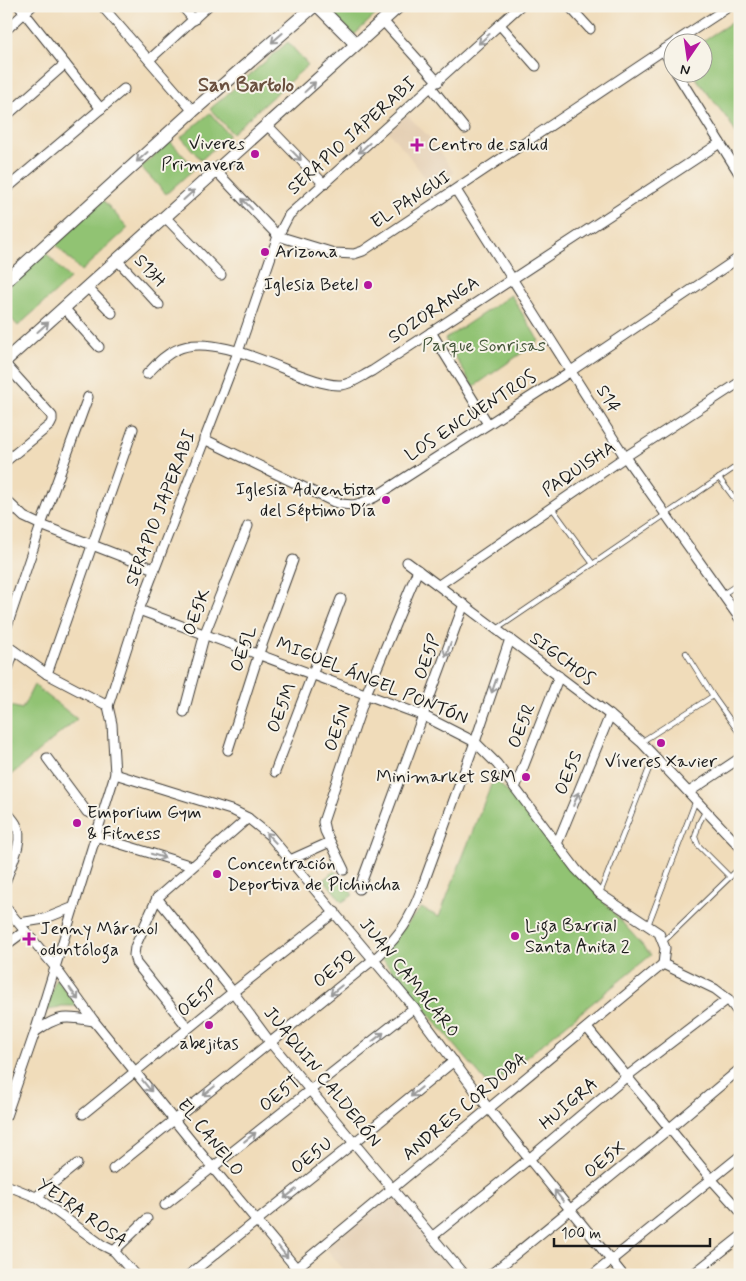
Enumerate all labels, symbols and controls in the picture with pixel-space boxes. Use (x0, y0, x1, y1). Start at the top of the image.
one-way arrow (271, 32, 284, 43)
north arrow (664, 32, 714, 82)
one-way arrow (478, 33, 490, 45)
text: N (679, 60, 692, 80)
district label: San Bartolo (198, 72, 295, 99)
street label: SERAPIO JAPERABI (282, 72, 422, 200)
one-way arrow (304, 81, 317, 92)
place label: Viveres Primavera (161, 132, 245, 177)
place label: Centro de salud (428, 133, 548, 157)
marker: Centro de salud (410, 138, 424, 152)
one-way arrow (357, 142, 370, 154)
marker: Viveres Primavera (249, 148, 261, 160)
one-way arrow (290, 149, 302, 161)
one-way arrow (136, 151, 149, 163)
street label: EL PANGUI (367, 165, 455, 235)
one-way arrow (183, 190, 196, 201)
one-way arrow (241, 198, 253, 211)
place label: Arizona (275, 240, 338, 264)
marker: Arizona (259, 246, 271, 258)
street label: S13H (128, 249, 172, 293)
street label: SOZORANGA (384, 271, 484, 349)
place label: Iglesia Betel (264, 273, 358, 297)
marker: Iglesia Betel (362, 279, 374, 291)
one-way arrow (36, 321, 49, 333)
park label: Parque Sonrisas (422, 334, 546, 358)
street label: LOS ENCUENTROS (401, 365, 541, 467)
street label: S14 (590, 380, 626, 418)
street label: SERAPIO JAPERABI (120, 426, 202, 590)
street label: PAQUISHA (537, 436, 621, 502)
place label: Iglesia Adventista del Séptimo Día (236, 478, 376, 523)
marker: Iglesia Adventista del Séptimo Día (380, 494, 392, 506)
street label: OE5K (177, 585, 217, 639)
street label: OE5L (225, 623, 263, 675)
street label: SIGCHOS (525, 627, 599, 691)
street label: MIGUEL ÁNGEL PONTÓN (272, 631, 472, 731)
street label: OE5P (409, 631, 447, 683)
one-way arrow (443, 642, 452, 657)
one-way arrow (489, 677, 499, 693)
street label: OE5M (262, 680, 302, 736)
street label: OE5R (503, 700, 541, 752)
street label: OE5N (319, 702, 357, 754)
marker: Víveres Xavier (655, 737, 667, 749)
street label: OE5S (549, 747, 589, 799)
place label: Víveres Xavier (605, 750, 718, 774)
place label: Minimarket S&M (376, 765, 516, 789)
marker: Minimarket S&M (520, 771, 532, 783)
one-way arrow (571, 792, 581, 807)
place label: Emporium Gym & Fitness (87, 801, 202, 846)
marker: Emporium Gym & Fitness (71, 817, 83, 829)
one-way arrow (265, 832, 277, 844)
one-way arrow (150, 851, 166, 861)
place label: Concentración Deportiva de Pichincha (227, 852, 401, 897)
marker: Concentración Deportiva de Pichincha (211, 868, 223, 880)
street label: JUAN CAMACARO (353, 913, 465, 1043)
place label: Liga Barrial Santa Anita 2 (525, 914, 630, 959)
place label: Jenny Mármol odontóloga (40, 917, 158, 964)
marker: Liga Barrial Santa Anita 2 (509, 930, 521, 942)
marker: Jenny Mármol odontóloga (22, 932, 36, 946)
street label: OE5Q (308, 944, 362, 994)
street label: OE5P (172, 975, 224, 1023)
one-way arrow (330, 984, 343, 995)
one-way arrow (69, 987, 80, 1000)
street label: JUAQUIN CALDERÓN (258, 1002, 386, 1152)
marker: abejitas (203, 1019, 215, 1031)
place label: abejitas (179, 1032, 239, 1056)
one-way arrow (371, 1032, 385, 1042)
street label: ANDRES CORDOBA (397, 1048, 533, 1166)
street label: OE5T (254, 1070, 306, 1118)
street label: HUIGRA (535, 1072, 603, 1136)
one-way arrow (141, 1079, 152, 1092)
one-way arrow (203, 1086, 216, 1097)
one-way arrow (410, 1086, 423, 1097)
street label: EL CANELO (171, 1094, 249, 1182)
one-way arrow (243, 1132, 256, 1143)
street label: OE5U (286, 1132, 338, 1180)
street label: OE5X (579, 1136, 631, 1184)
street label: YEIRA ROSA (32, 1173, 132, 1253)
one-way arrow (284, 1188, 297, 1199)
one-way arrow (554, 1189, 564, 1203)
scale bar (554, 1216, 710, 1248)
text: 100 m (561, 1224, 601, 1244)
one-way arrow (277, 1245, 288, 1258)

